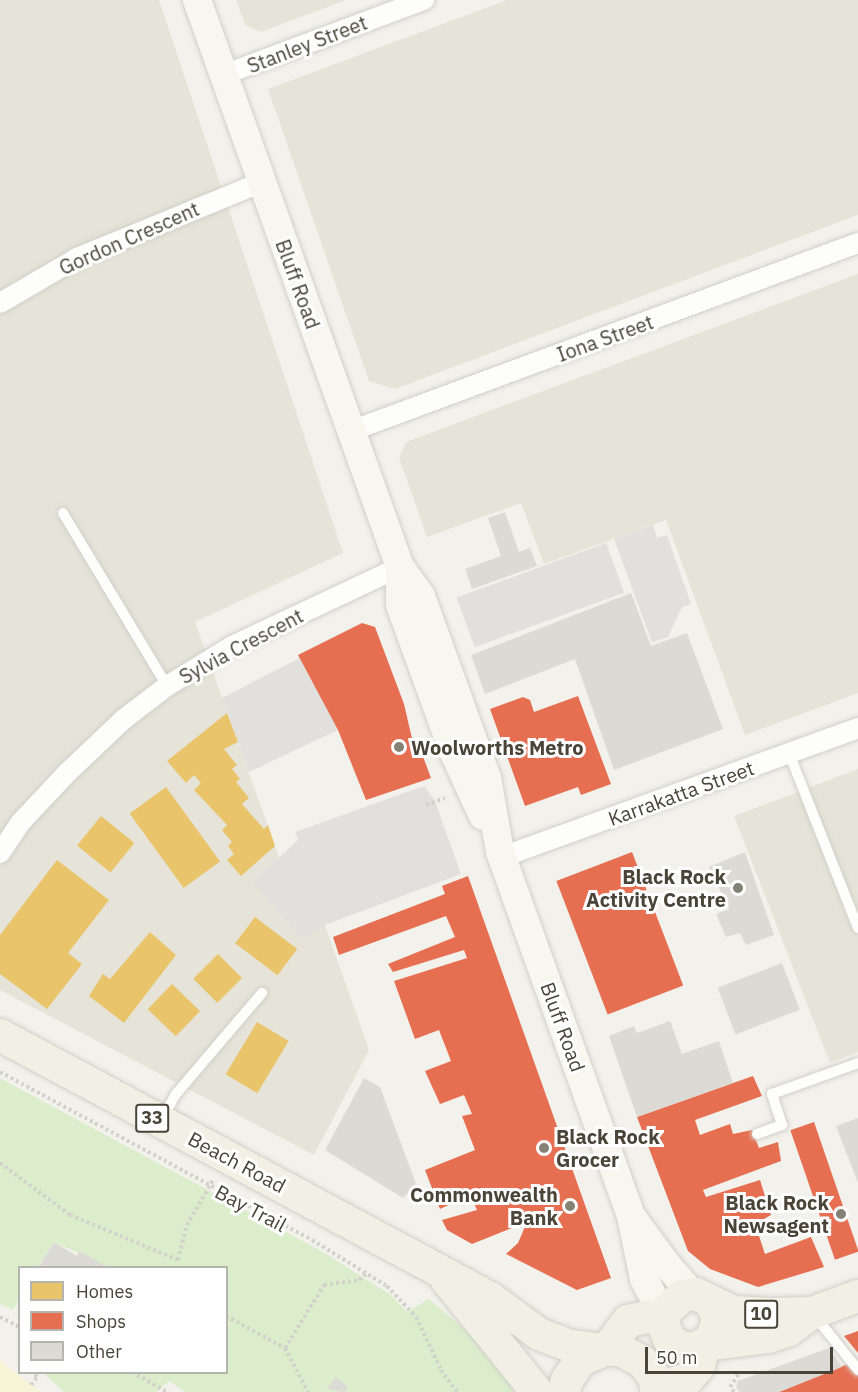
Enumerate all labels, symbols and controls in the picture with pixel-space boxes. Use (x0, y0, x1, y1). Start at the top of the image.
street label: Stanley Street (244, 10, 370, 78)
street label: Gordon Crescent (55, 196, 203, 280)
street label: Bluff Road (271, 236, 325, 332)
street label: Iona Street (554, 309, 656, 367)
street label: Sylvia Crescent (175, 603, 307, 689)
place label: Woolworths Metro (411, 735, 583, 759)
marker: Woolworths Metro (392, 740, 406, 754)
street label: Karrakatta Street (605, 755, 757, 831)
place label: Black Rock Activity Centre (586, 864, 726, 911)
marker: Black Rock Activity Centre (731, 881, 745, 895)
street label: Bluff Road (536, 979, 590, 1075)
road number: 33 (134, 1103, 170, 1133)
place label: Black Rock Grocer (556, 1124, 660, 1171)
street label: Beach Road (184, 1126, 290, 1198)
marker: Black Rock Grocer (537, 1141, 551, 1155)
street label: Bay Trail (211, 1179, 291, 1237)
place label: Commonwealth Bank (410, 1182, 558, 1229)
place label: Black Rock Newsagent (723, 1190, 829, 1237)
marker: Commonwealth Bank (563, 1199, 577, 1213)
marker: Black Rock Newsagent (834, 1207, 848, 1221)
legend (18, 1266, 228, 1374)
text: Homes (76, 1280, 133, 1303)
road number: 10 (743, 1299, 779, 1329)
text: Shops (76, 1310, 126, 1333)
scale bar (648, 1335, 836, 1373)
text: Other (76, 1340, 122, 1363)
text: 50 m (656, 1346, 698, 1369)

